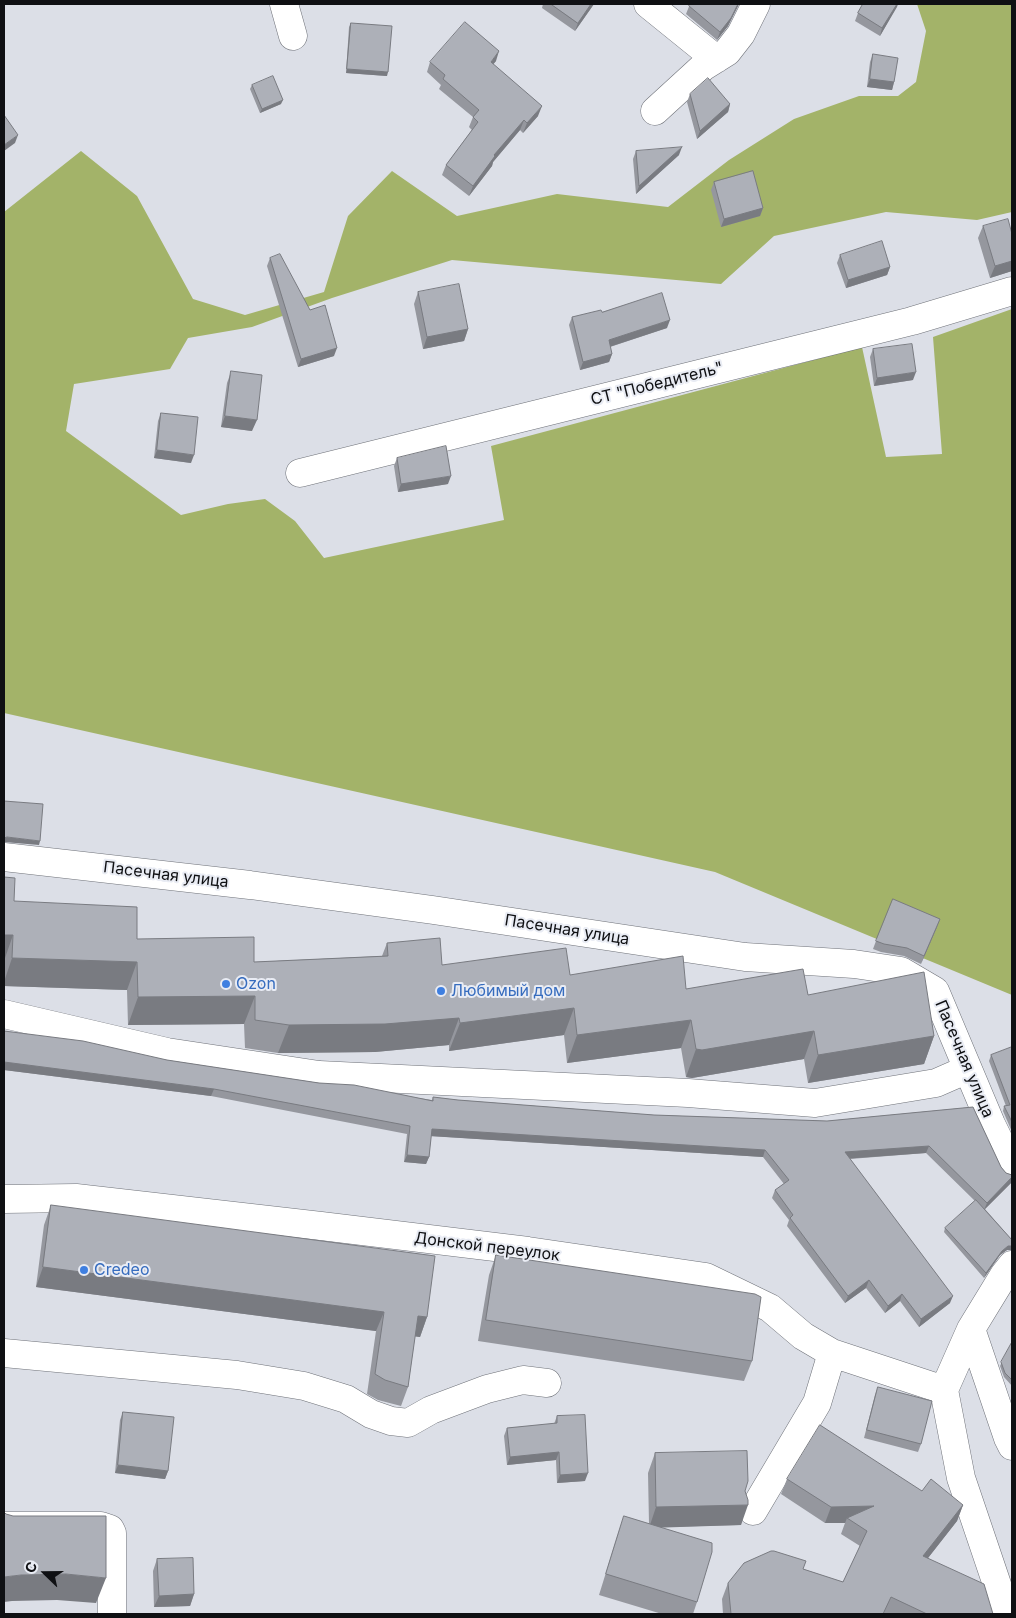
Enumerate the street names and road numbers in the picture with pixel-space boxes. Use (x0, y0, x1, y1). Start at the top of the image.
street label: СТ "Победитель" (589, 358, 725, 410)
street label: Пасечная улица (102, 858, 230, 892)
street label: Пасечная улица (503, 911, 631, 949)
street label: Пасечная улица (931, 997, 997, 1121)
street label: Донской переулок (413, 1229, 561, 1265)

